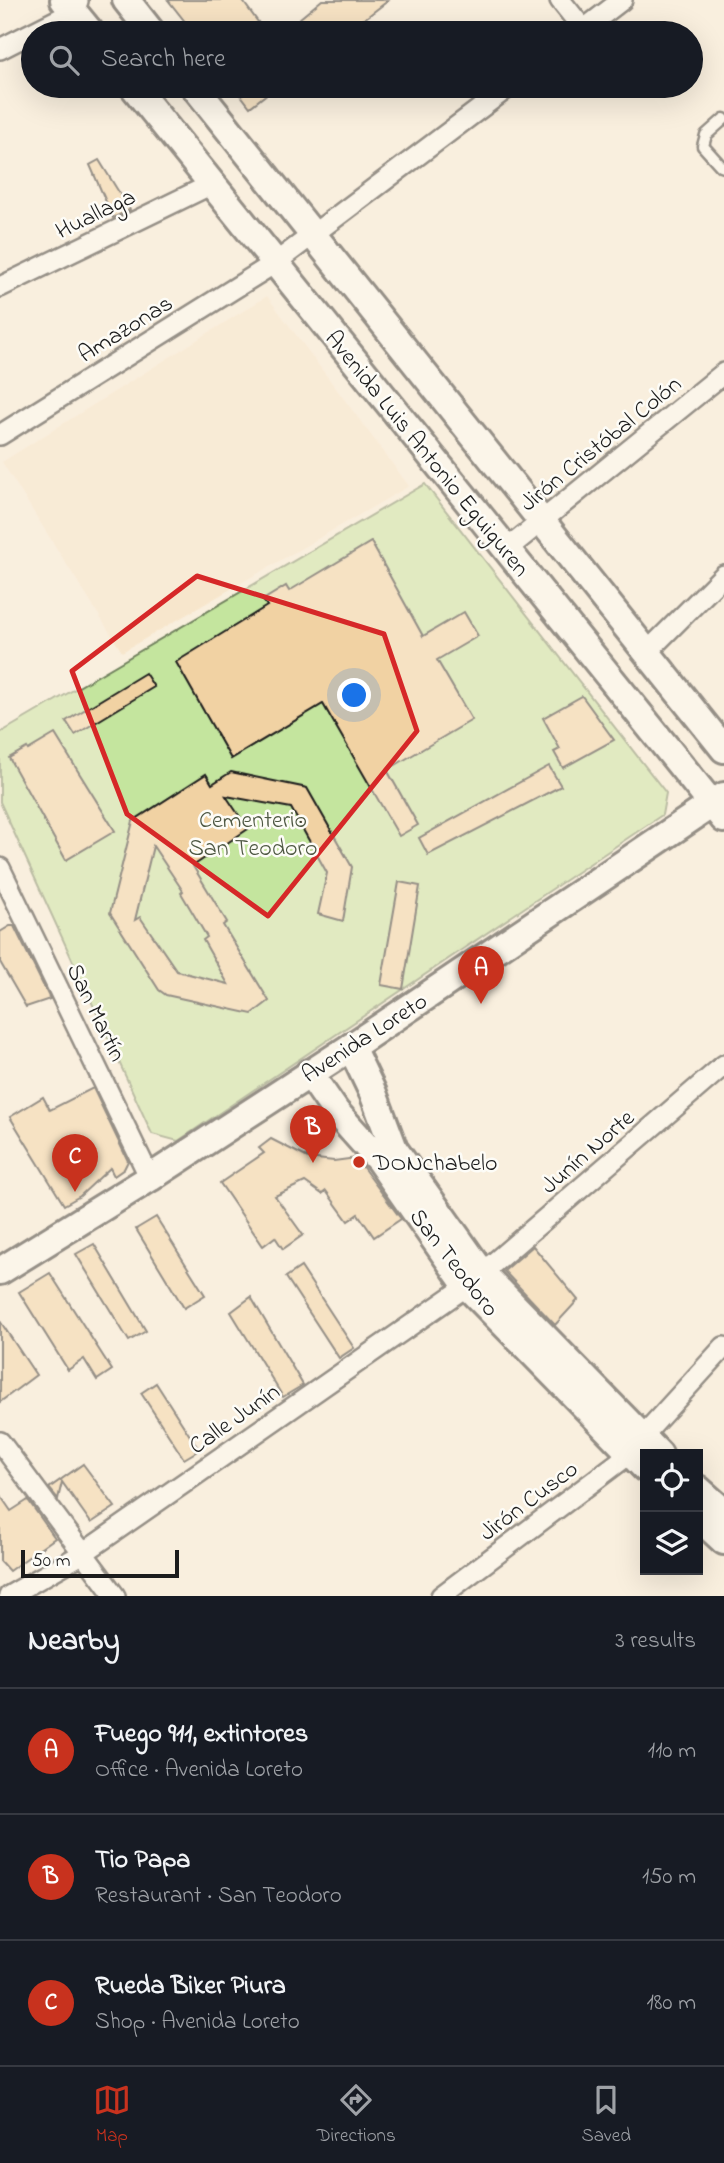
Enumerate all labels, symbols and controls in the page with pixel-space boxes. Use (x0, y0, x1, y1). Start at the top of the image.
search box (21, 21, 703, 98)
icon: search (45, 41, 83, 79)
text: Search here (101, 41, 226, 79)
street label: Huallaga (50, 181, 142, 250)
street label: Amazonas (72, 287, 181, 373)
street label: Avenida Luis Antonio Eguiguren (315, 324, 537, 586)
street label: Jirón Cristóbal Colón (513, 368, 690, 521)
your location (337, 678, 371, 712)
park label: Cementerio San Teodoro (188, 804, 318, 867)
pin: A (458, 946, 504, 1004)
street label: San Martín (56, 958, 134, 1068)
street label: Avenida Loreto (295, 985, 435, 1093)
street label: Junín Norte (534, 1102, 643, 1204)
pin: B (290, 1105, 336, 1163)
pin: C (52, 1134, 98, 1192)
place label: DONchabelo (372, 1147, 498, 1182)
marker: DONchabelo (351, 1154, 367, 1170)
street label: San Teodoro (400, 1202, 507, 1325)
street label: Calle Junín (183, 1376, 288, 1464)
map controls (640, 1449, 703, 1575)
button: locate (640, 1449, 703, 1512)
street label: Jirón Cusco (473, 1453, 586, 1551)
button: layers (640, 1512, 703, 1575)
scale bar (21, 1547, 178, 1579)
text: 50 m (32, 1548, 71, 1575)
text: Nearby (28, 1620, 120, 1664)
text: 3 results (615, 1625, 696, 1658)
text: Fuego 911, extintores (95, 1716, 308, 1754)
text: A (44, 1735, 58, 1768)
text: 110 m (648, 1735, 696, 1768)
text: Office · Avenida Loreto (95, 1754, 303, 1787)
text: Tio Papa (95, 1842, 190, 1880)
text: B (43, 1861, 59, 1894)
text: 150 m (642, 1861, 696, 1894)
text: Restaurant · San Teodoro (95, 1880, 342, 1913)
text: Rueda Biker Piura (95, 1968, 286, 2006)
text: C (45, 1987, 57, 2020)
text: 180 m (647, 1987, 696, 2020)
text: Shop · Avenida Loreto (95, 2006, 300, 2039)
tab: Map (93, 2081, 131, 2150)
tab: Directions (317, 2081, 396, 2150)
tab: Saved (582, 2081, 631, 2150)

